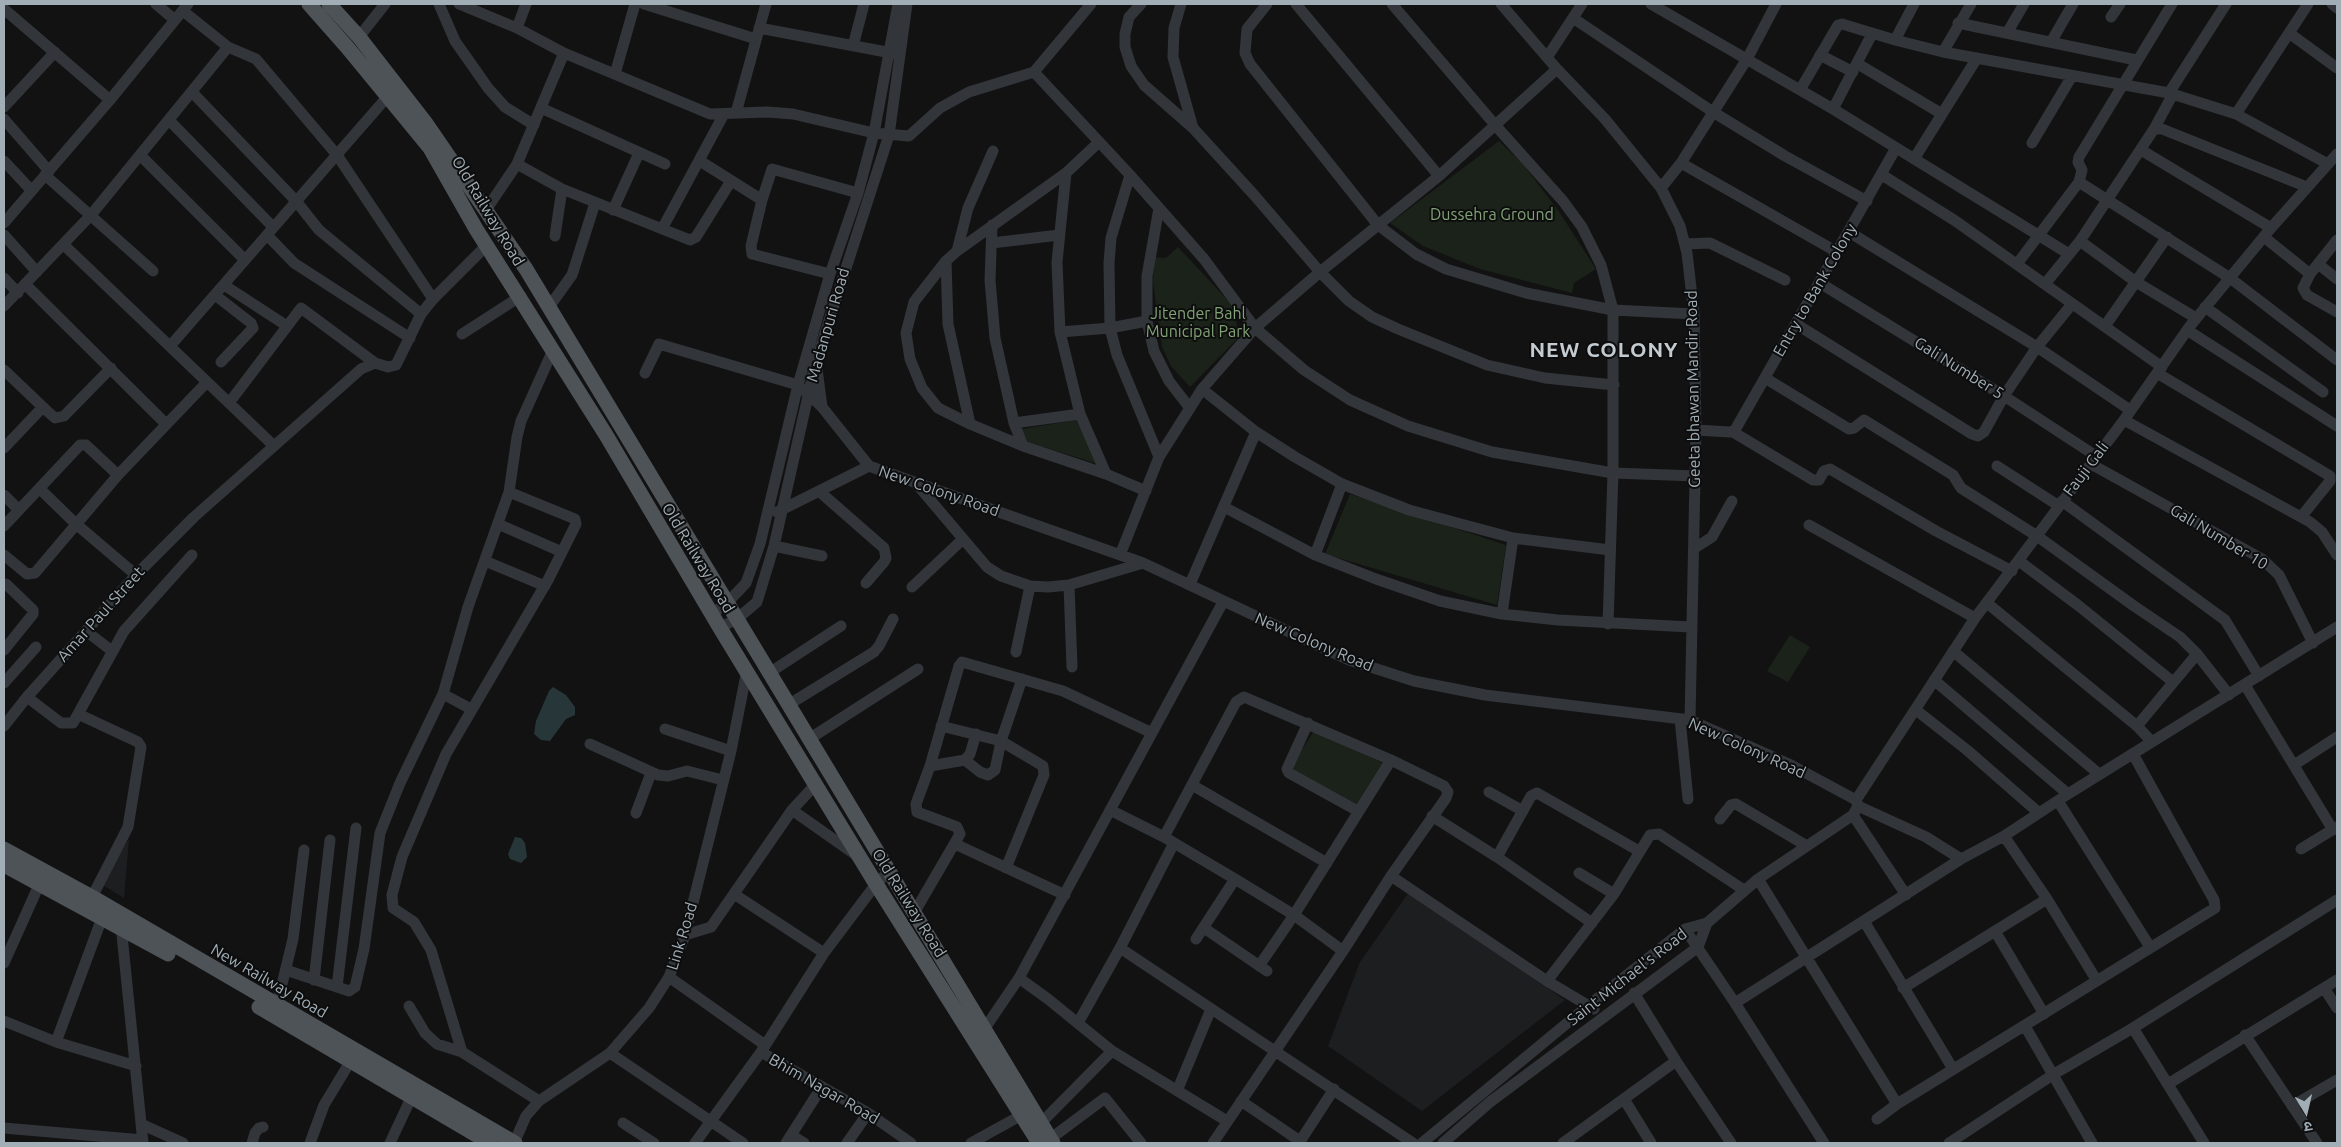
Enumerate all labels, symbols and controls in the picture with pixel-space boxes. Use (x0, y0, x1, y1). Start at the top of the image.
street label: Old Railway Road (448, 153, 528, 269)
park label: Dussehra Ground (1430, 205, 1554, 225)
street label: Entry to Bank Colony (1769, 220, 1861, 360)
street label: Madanpuri Road (803, 266, 853, 384)
street label: Geeta bhawan Mandir Road (1682, 290, 1704, 488)
park label: Jitender Bahl Municipal Park (1146, 304, 1250, 342)
street label: Gali Number 5 (1911, 333, 2007, 403)
district label: NEW COLONY (1528, 337, 1680, 363)
street label: Fauji Gali (2059, 438, 2113, 500)
street label: New Colony Road (876, 461, 1002, 521)
street label: Old Railway Road (658, 500, 738, 616)
street label: Gali Number 10 (2167, 500, 2271, 574)
street label: Amar Paul Street (53, 562, 149, 666)
street label: New Colony Road (1252, 608, 1376, 676)
street label: New Colony Road (1685, 714, 1809, 782)
street label: Old Railway Road (868, 845, 950, 961)
street label: Link Road (663, 900, 701, 972)
street label: Saint Michael's Road (1563, 924, 1691, 1030)
street label: New Railway Road (207, 940, 331, 1022)
street label: Bhim Nagar Road (765, 1050, 883, 1128)
north arrow (2281, 1087, 2331, 1137)
text: उ (2303, 1118, 2314, 1135)

